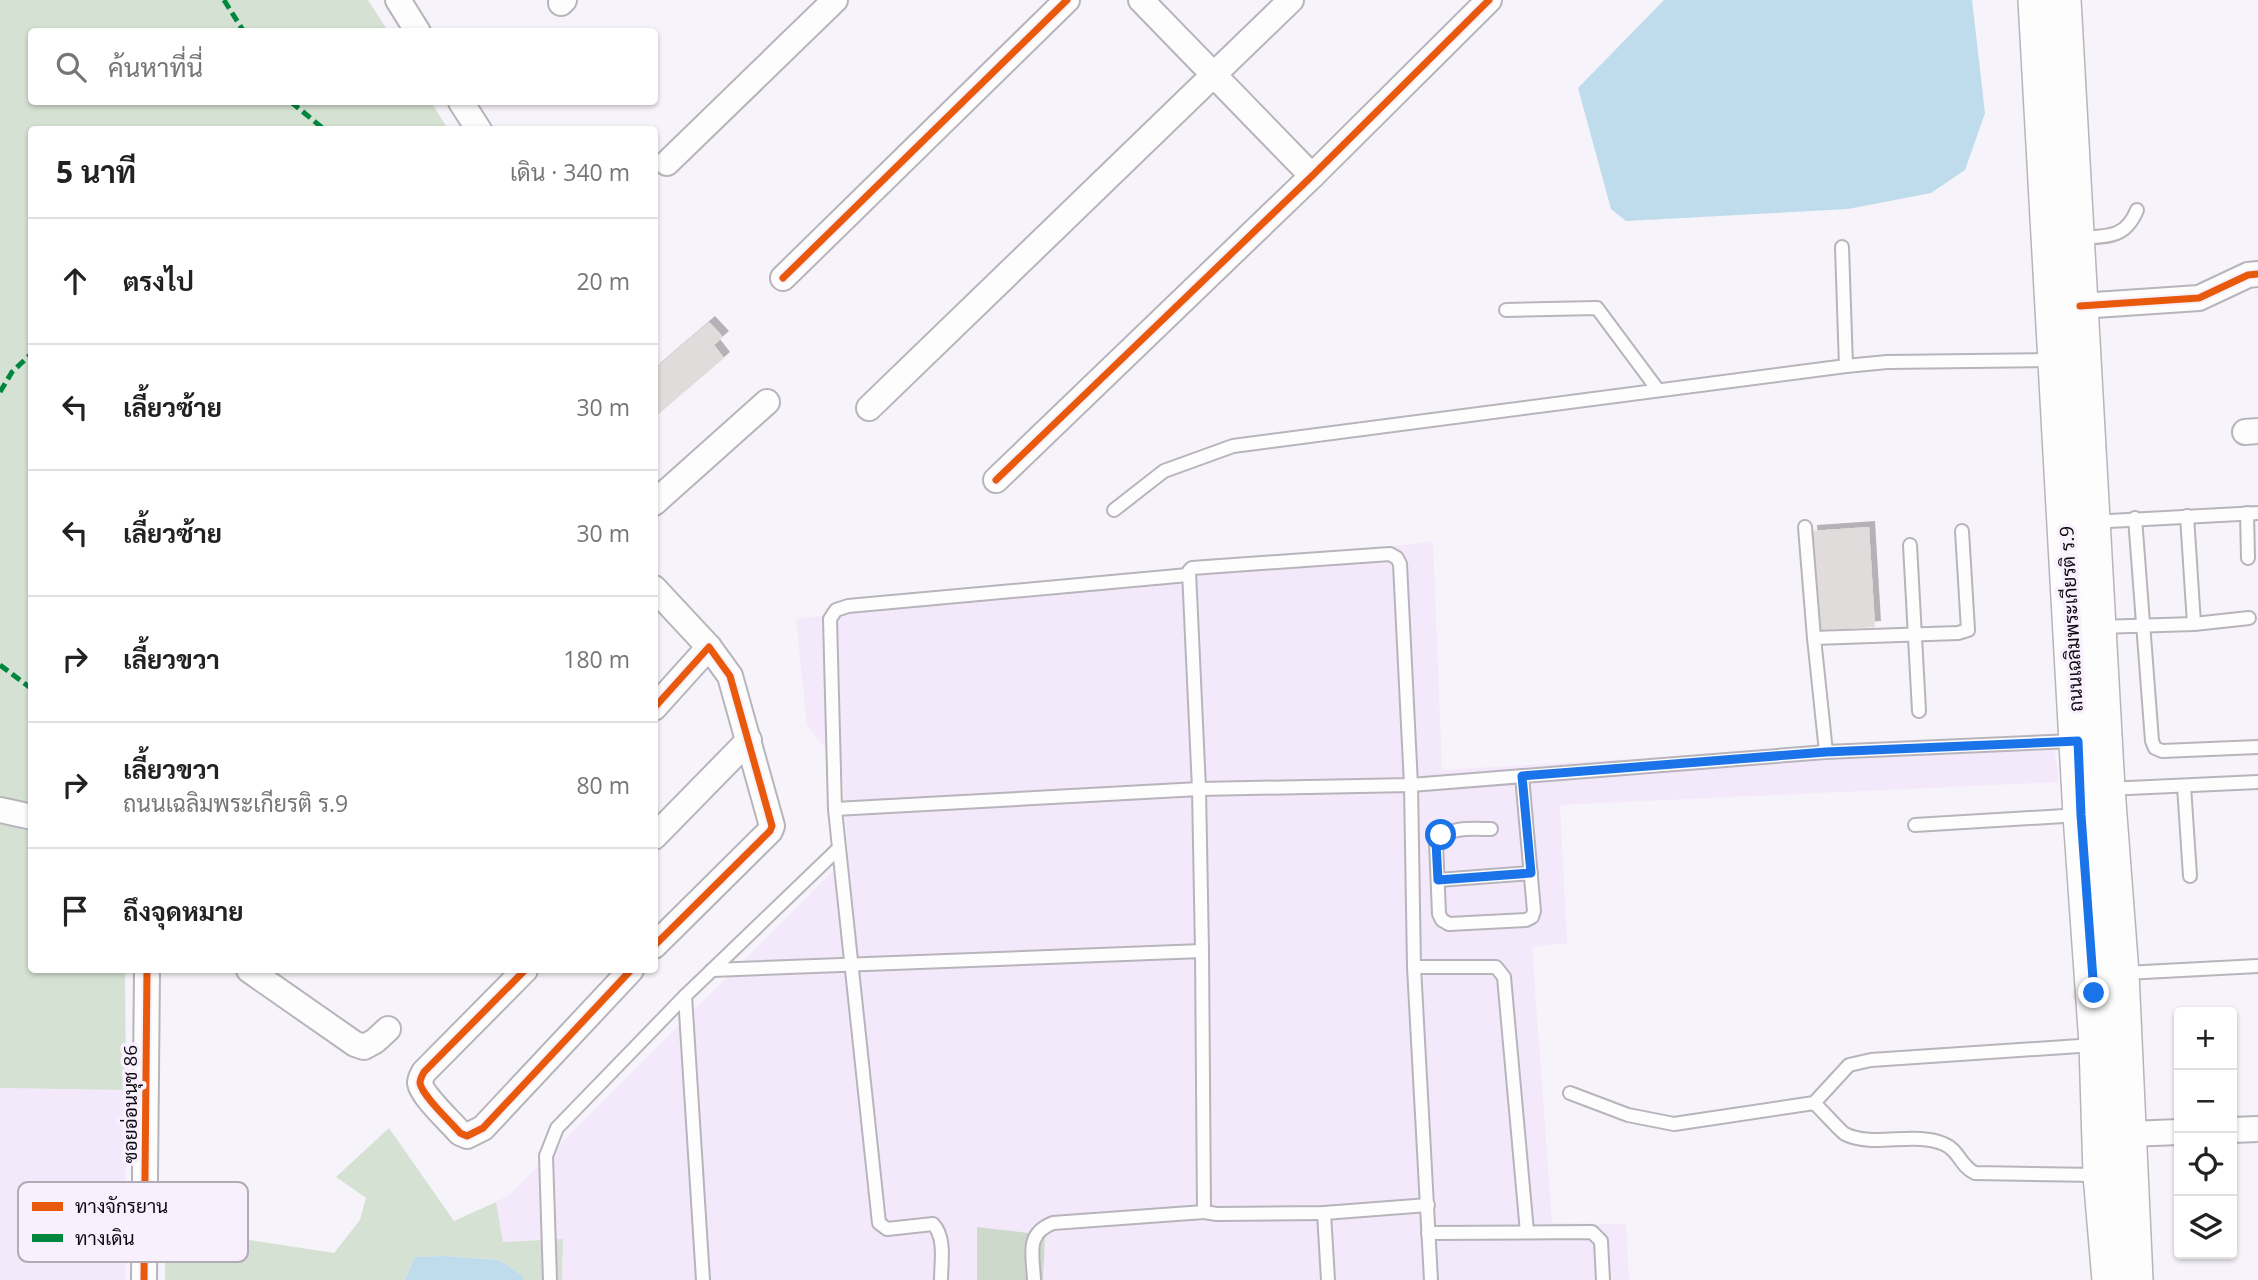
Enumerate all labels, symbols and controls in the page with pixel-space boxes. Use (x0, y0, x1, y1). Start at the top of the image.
search box (28, 28, 658, 105)
icon: search (52, 48, 90, 86)
text: ค้นหาที่นี่ (108, 49, 203, 85)
text: 5 นาที (56, 151, 136, 192)
text: เดิน · 340 m (510, 156, 630, 188)
icon: ahead (56, 262, 94, 300)
text: ตรงไป (123, 263, 194, 299)
text: 20 m (576, 265, 630, 297)
icon: left (56, 388, 94, 426)
text: เลี้ยวซ้าย (123, 389, 222, 425)
text: 30 m (576, 391, 630, 423)
icon: left (56, 514, 94, 552)
text: เลี้ยวซ้าย (123, 515, 222, 551)
text: 30 m (576, 517, 630, 549)
street label: ถนนเฉลิมพระเกียรติ ร.9 (2053, 525, 2089, 713)
icon: right (56, 640, 94, 678)
text: เลี้ยวขวา (123, 641, 220, 677)
text: 180 m (563, 643, 630, 675)
text: เลี้ยวขวา (123, 751, 220, 787)
icon: right (56, 766, 94, 804)
text: 80 m (576, 769, 630, 801)
text: ถนนเฉลิมพระเกียรติ ร.9 (123, 787, 348, 819)
route start (1425, 819, 1456, 850)
icon: arrive (56, 892, 94, 930)
text: ถึงจุดหมาย (123, 893, 244, 929)
route end (2078, 977, 2109, 1008)
map controls (2174, 1007, 2237, 1259)
button: + (2174, 1007, 2237, 1070)
street label: ซอยอ่อนนุช 86 (117, 1045, 143, 1163)
button: − (2174, 1070, 2237, 1133)
button: locate (2174, 1133, 2237, 1196)
legend (18, 1182, 248, 1262)
text: ทางจักรยาน (75, 1193, 168, 1219)
button: layers (2174, 1196, 2237, 1259)
text: ทางเดิน (75, 1225, 135, 1251)

